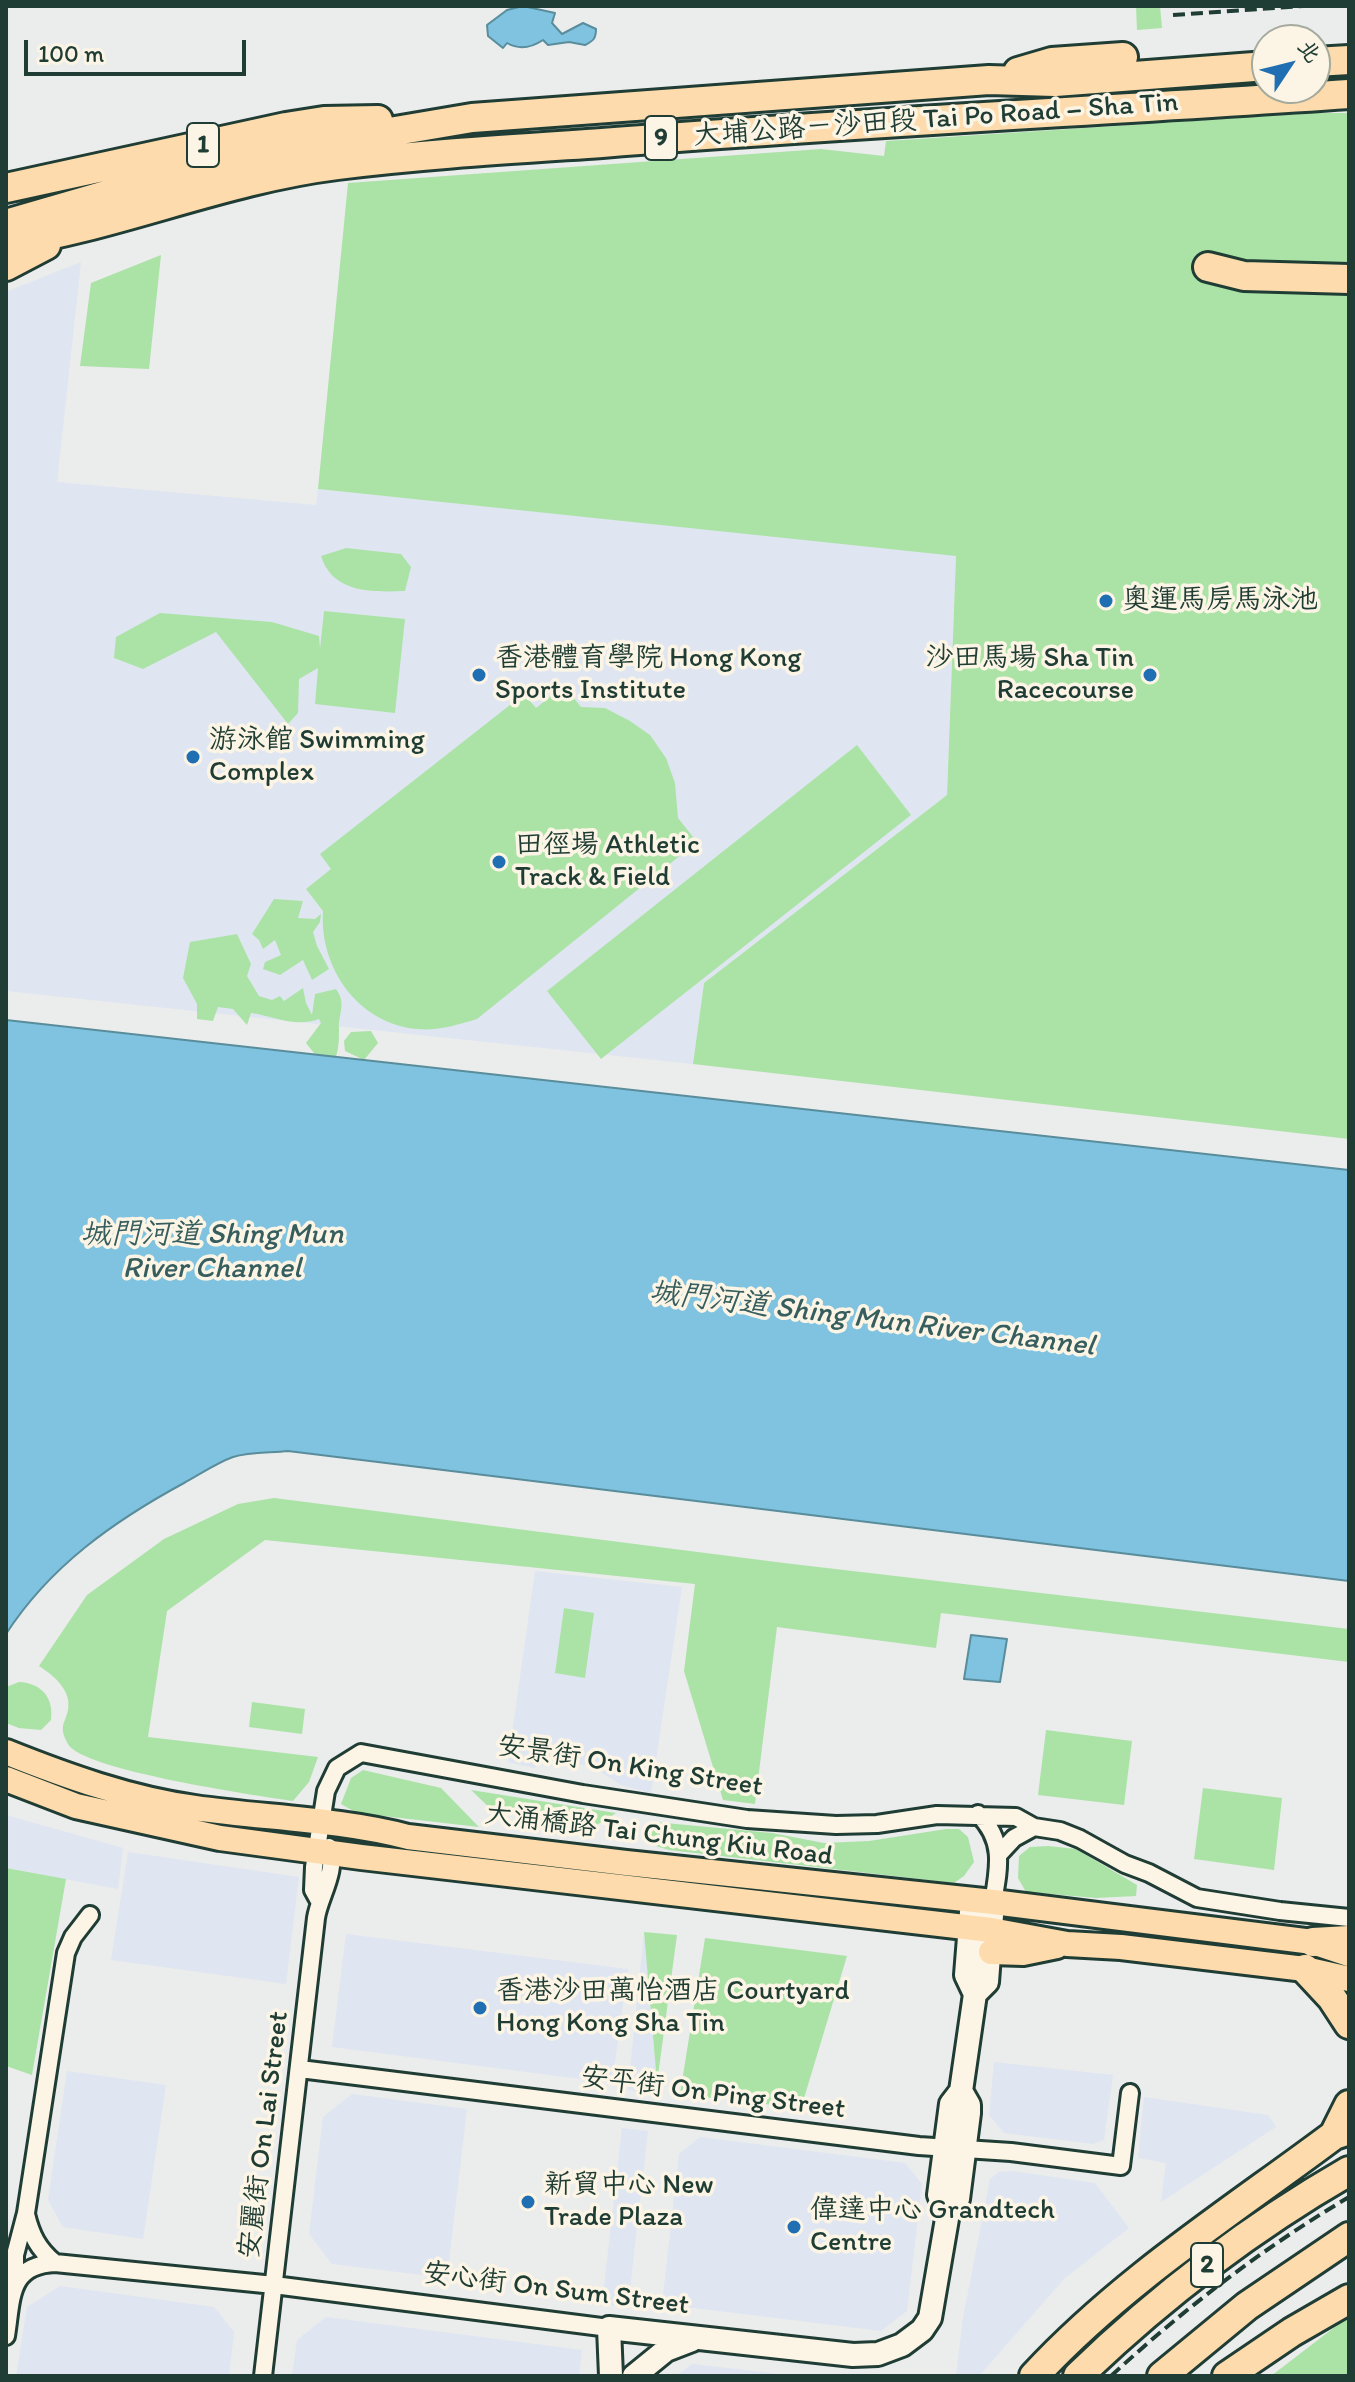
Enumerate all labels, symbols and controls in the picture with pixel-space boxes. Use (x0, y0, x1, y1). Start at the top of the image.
scale bar (28, 24, 250, 74)
north arrow (1251, 24, 1331, 104)
text: 北 (1292, 34, 1327, 68)
text: 100 m (38, 39, 104, 68)
street label: 大埔公路－沙田段 Tai Po Road – Sha Tin (692, 86, 1180, 154)
road number: 9 (645, 116, 677, 160)
road number: 1 (187, 123, 219, 167)
place label: 奧運馬房馬泳池 (1122, 584, 1318, 618)
marker: 奧運馬房馬泳池 (1097, 592, 1115, 610)
place label: 香港體育學院 Hong Kong Sports Institute (495, 642, 801, 708)
place label: 沙田馬場 Sha Tin Racecourse (925, 642, 1134, 708)
marker: 香港體育學院 Hong Kong Sports Institute (470, 666, 488, 684)
marker: 沙田馬場 Sha Tin Racecourse (1141, 666, 1159, 684)
place label: 游泳館 Swimming Complex (209, 724, 425, 790)
marker: 游泳館 Swimming Complex (184, 748, 202, 766)
place label: 田徑場 Athletic Track & Field (515, 829, 700, 895)
marker: 田徑場 Athletic Track & Field (490, 853, 508, 871)
water label: 城門河道 Shing Mun River Channel (81, 1217, 343, 1288)
water label: 城門河道 Shing Mun River Channel (647, 1275, 1097, 1365)
street label: 安景街 On King Street (495, 1729, 765, 1805)
street label: 大涌橋路 Tai Chung Kiu Road (483, 1798, 835, 1874)
place label: 香港沙田萬怡酒店 Courtyard Hong Kong Sha Tin (496, 1975, 849, 2041)
marker: 香港沙田萬怡酒店 Courtyard Hong Kong Sha Tin (471, 1999, 489, 2017)
street label: 安麗街 On Lai Street (233, 2009, 297, 2261)
street label: 安平街 On Ping Street (579, 2061, 847, 2127)
place label: 新貿中心 New Trade Plaza (544, 2169, 714, 2235)
marker: 新貿中心 New Trade Plaza (519, 2193, 537, 2211)
place label: 偉達中心 Grandtech Centre (810, 2194, 1055, 2260)
marker: 偉達中心 Grandtech Centre (785, 2218, 803, 2236)
road number: 2 (1191, 2243, 1223, 2287)
street label: 安心街 On Sum Street (421, 2257, 691, 2323)

